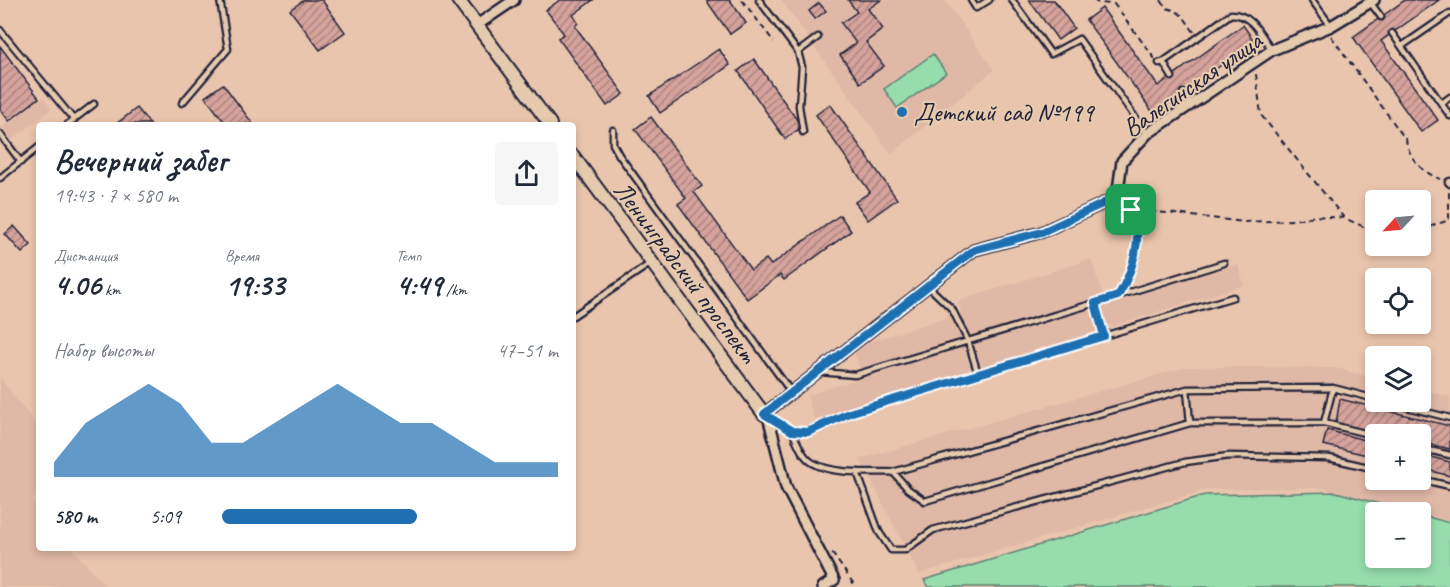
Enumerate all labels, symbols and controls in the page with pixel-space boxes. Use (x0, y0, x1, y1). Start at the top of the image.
street label: Валегинская улица (1116, 23, 1270, 145)
place label: Детский сад №199 (914, 96, 1096, 129)
marker: Детский сад №199 (895, 105, 909, 119)
text: Вечерний забег (54, 139, 227, 181)
button: share (495, 142, 558, 205)
street label: Ленинградский проспект (606, 175, 766, 371)
text: 19:43 · 7 × 580 m (54, 183, 178, 208)
pin (1105, 184, 1156, 235)
north arrow (1365, 190, 1431, 256)
map controls (1365, 190, 1431, 568)
icon: arrive (1114, 193, 1147, 226)
text: Дистанция (54, 246, 118, 266)
text: Время (225, 246, 259, 266)
text: Темп (396, 246, 422, 266)
text: 4.06 (54, 266, 101, 304)
text: 19:33 (225, 266, 285, 304)
text: 4:49 (396, 266, 442, 304)
button: locate (1365, 268, 1431, 334)
text: km (101, 280, 121, 300)
text: /km (442, 280, 467, 300)
text: Набор высоты (54, 338, 153, 363)
text: 47–51 m (497, 338, 558, 363)
button: layers (1365, 346, 1431, 412)
button: + (1365, 424, 1431, 490)
button: − (1365, 502, 1431, 568)
text: 580 m (54, 504, 97, 529)
text: 5:09 (150, 504, 181, 529)

